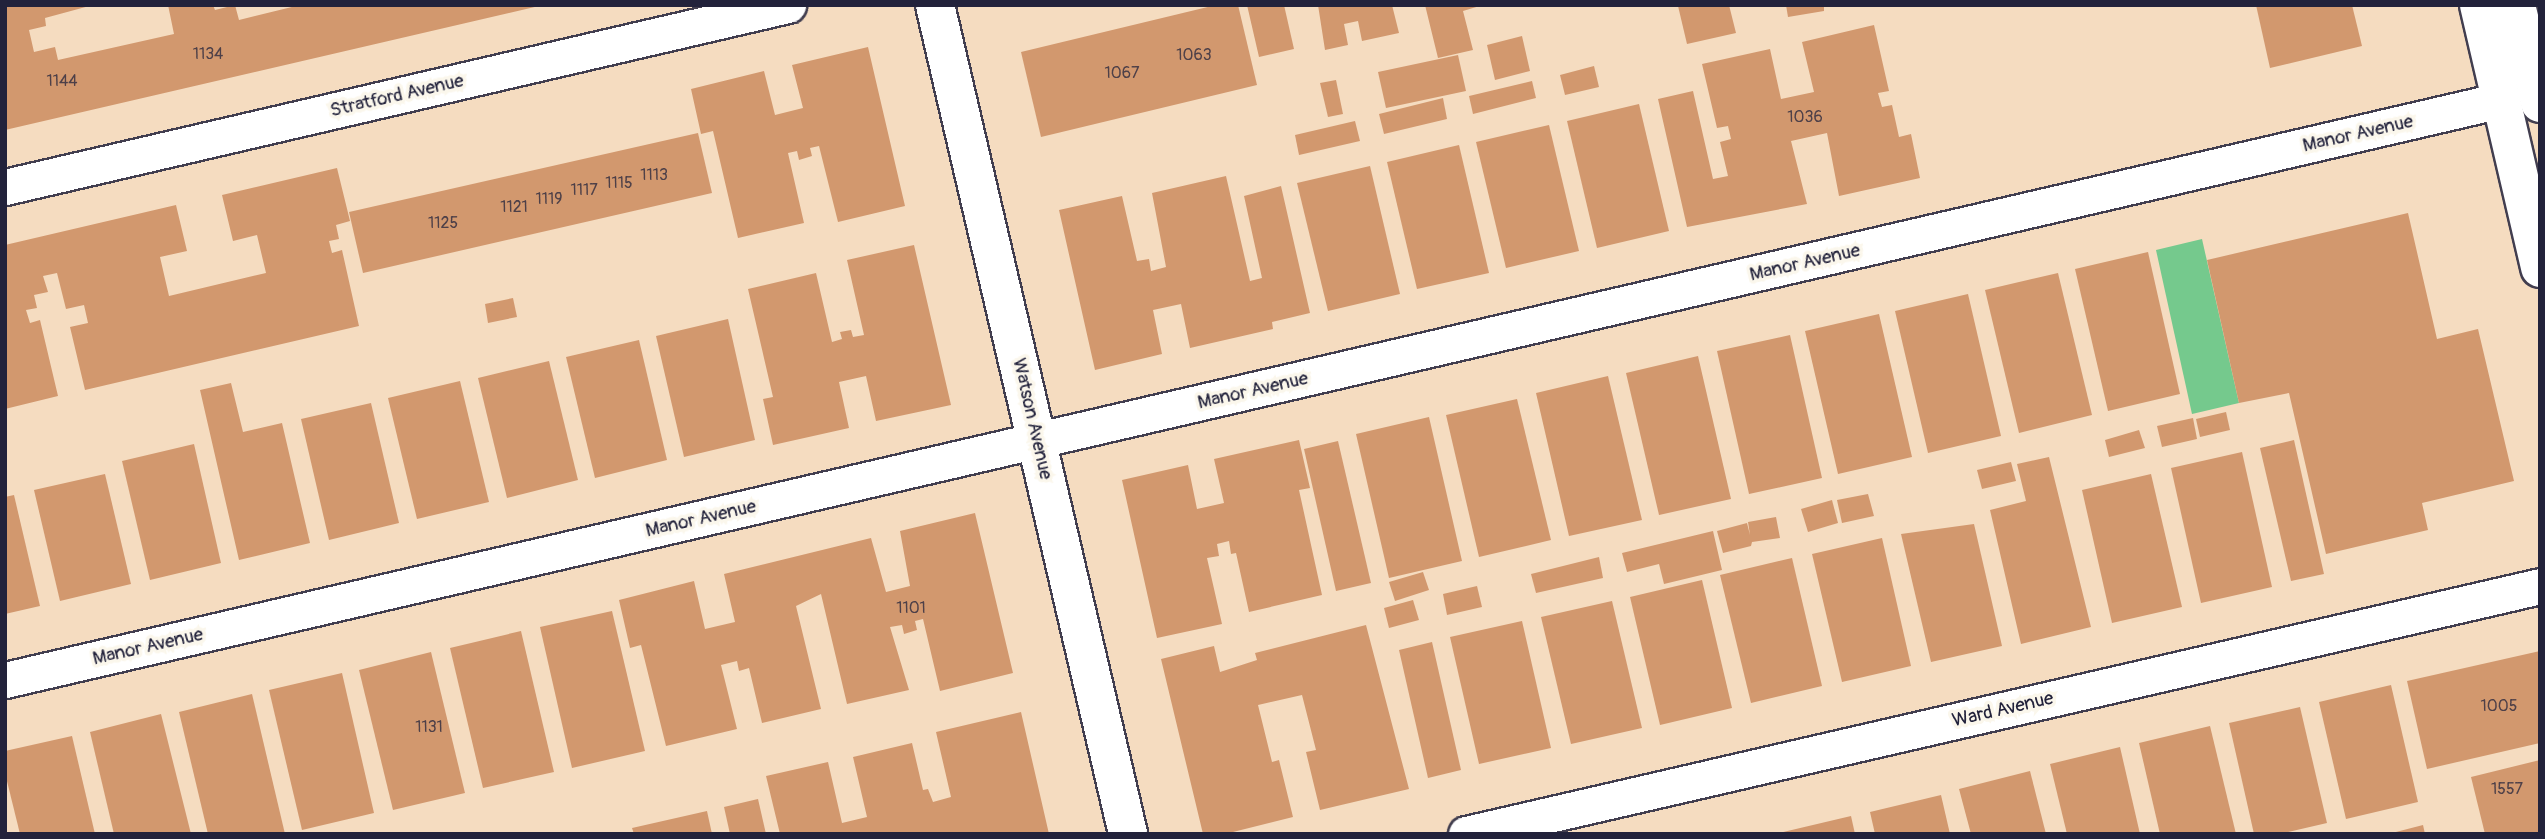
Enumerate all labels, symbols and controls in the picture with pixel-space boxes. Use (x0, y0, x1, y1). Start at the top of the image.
house number: 1134 (193, 44, 223, 64)
house number: 1063 (1176, 45, 1212, 65)
house number: 1067 (1105, 63, 1139, 83)
street label: Stratford Avenue (328, 70, 466, 122)
house number: 1144 (46, 71, 78, 91)
house number: 1036 (1787, 107, 1823, 127)
street label: Manor Avenue (2301, 110, 2415, 158)
house number: 1113 (640, 165, 668, 185)
house number: 1115 (605, 173, 633, 193)
house number: 1117 (570, 180, 598, 200)
house number: 1119 (535, 189, 563, 209)
house number: 1121 (500, 197, 528, 217)
house number: 1125 (428, 213, 458, 233)
street label: Manor Avenue (1748, 239, 1862, 287)
street label: Watson Avenue (1007, 356, 1057, 482)
street label: Manor Avenue (1196, 367, 1310, 415)
street label: Manor Avenue (644, 495, 758, 543)
house number: 1101 (896, 598, 926, 618)
street label: Manor Avenue (91, 623, 205, 671)
street label: Ward Avenue (1950, 687, 2056, 733)
house number: 1005 (2481, 696, 2517, 716)
house number: 1131 (415, 717, 443, 737)
house number: 1557 (2491, 779, 2523, 799)

